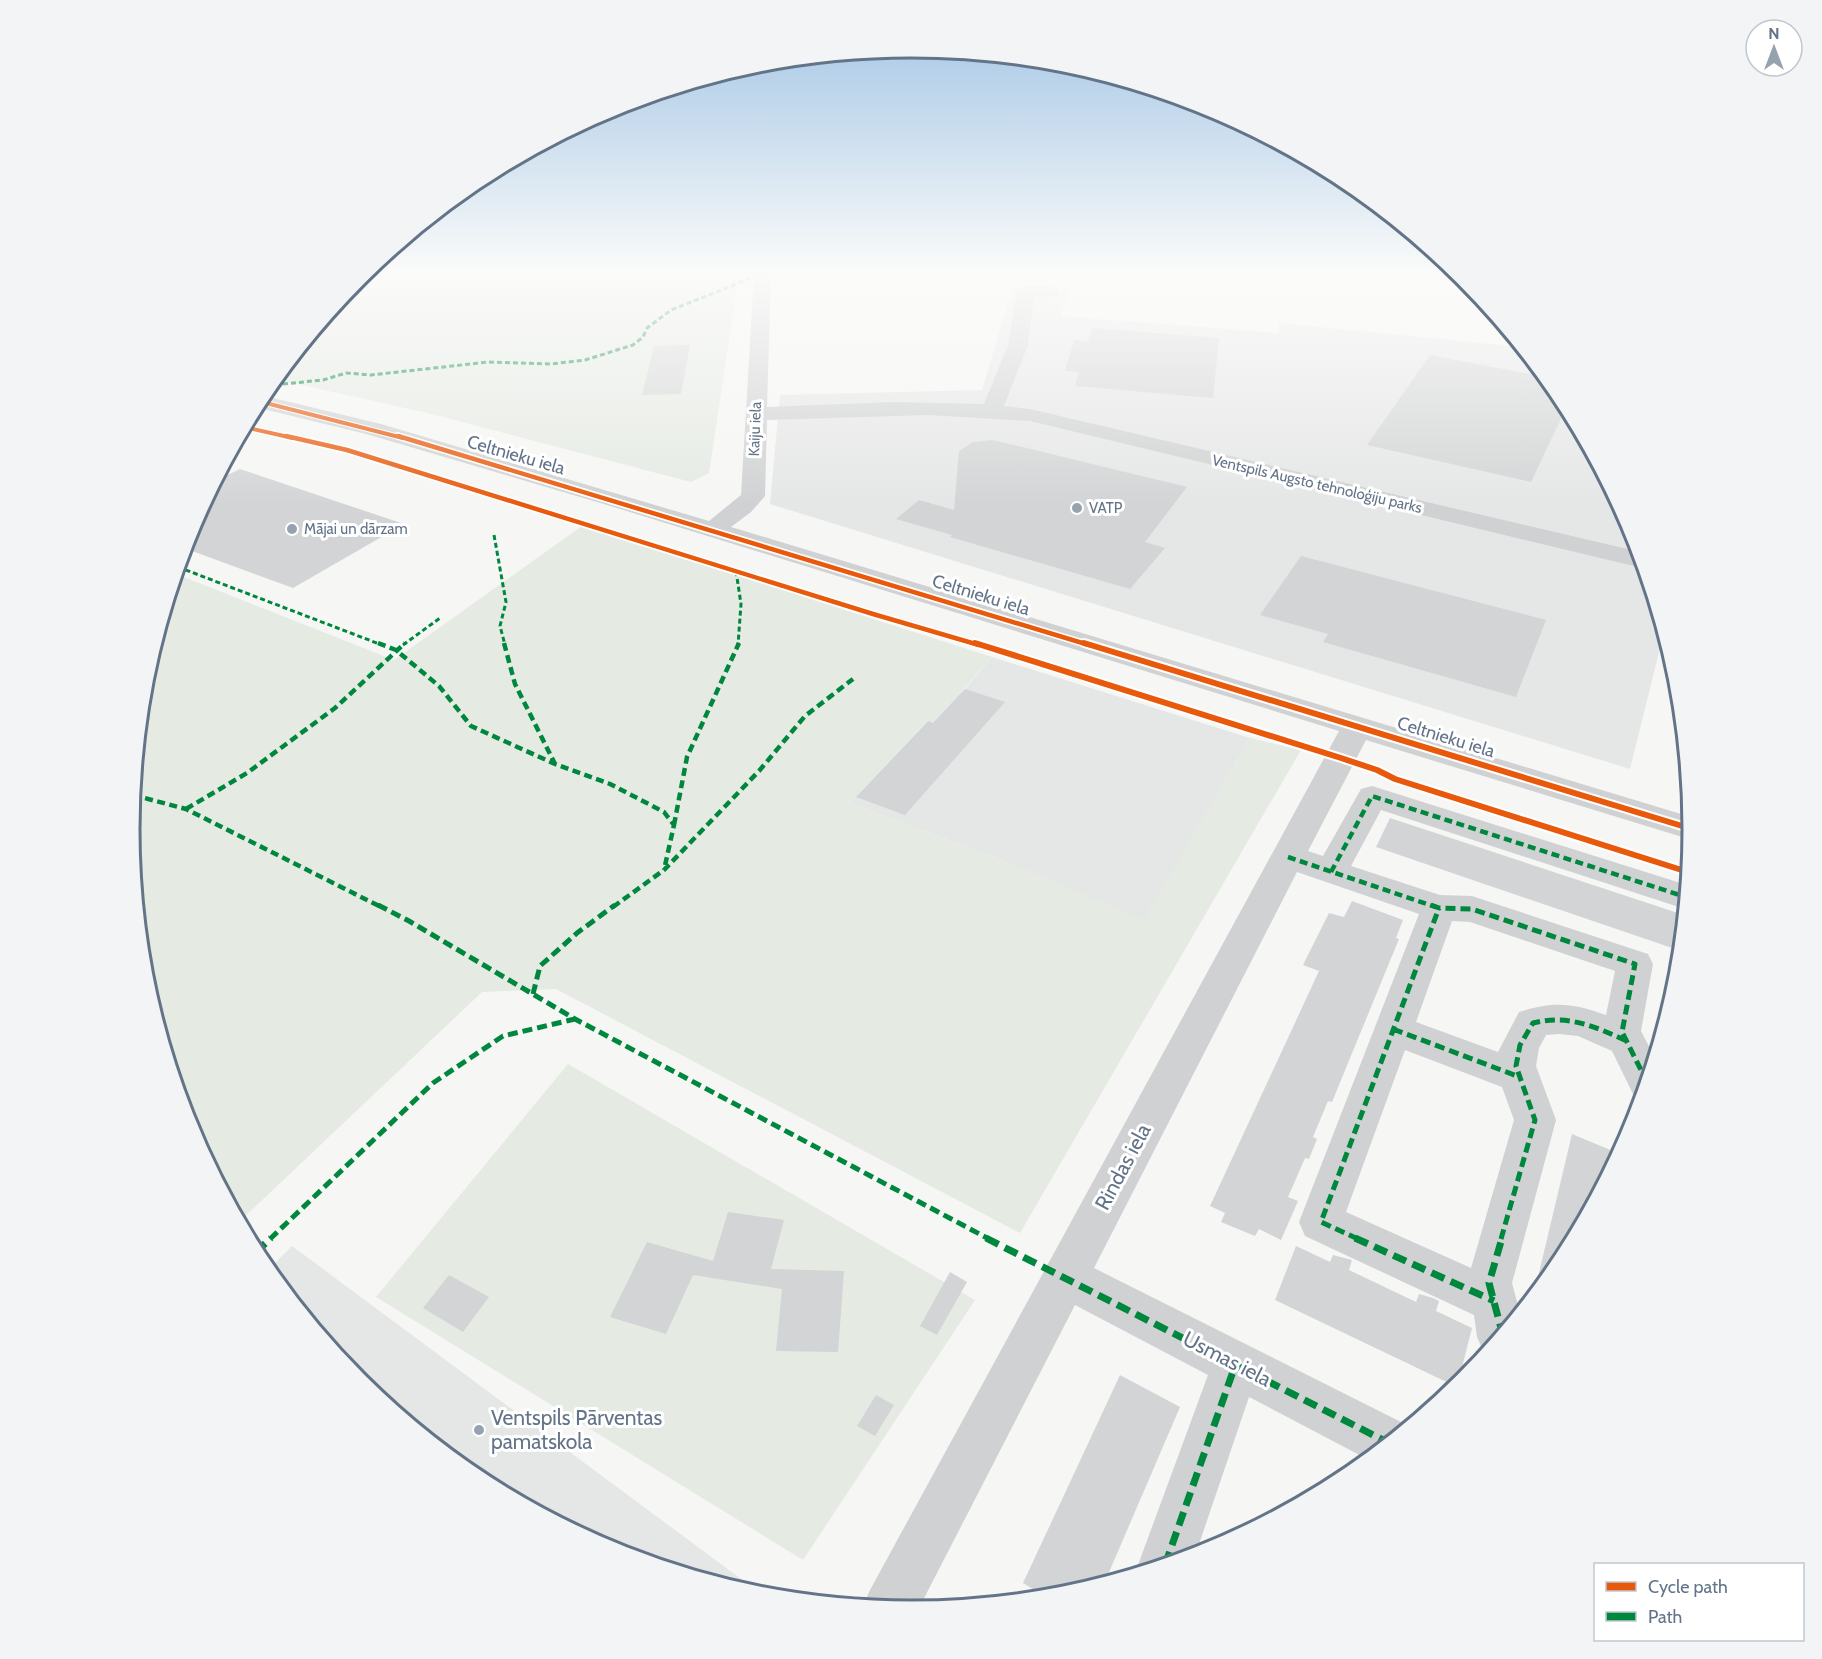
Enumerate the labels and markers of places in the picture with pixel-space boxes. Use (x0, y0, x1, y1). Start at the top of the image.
place label: VATP (1089, 499, 1123, 517)
marker: VATP (1070, 501, 1084, 515)
place label: Mājai un dārzam (304, 520, 408, 538)
marker: Mājai un dārzam (285, 522, 299, 536)
place label: Ventspils Pārventas pamatskola (491, 1405, 663, 1454)
marker: Ventspils Pārventas pamatskola (472, 1423, 486, 1437)

